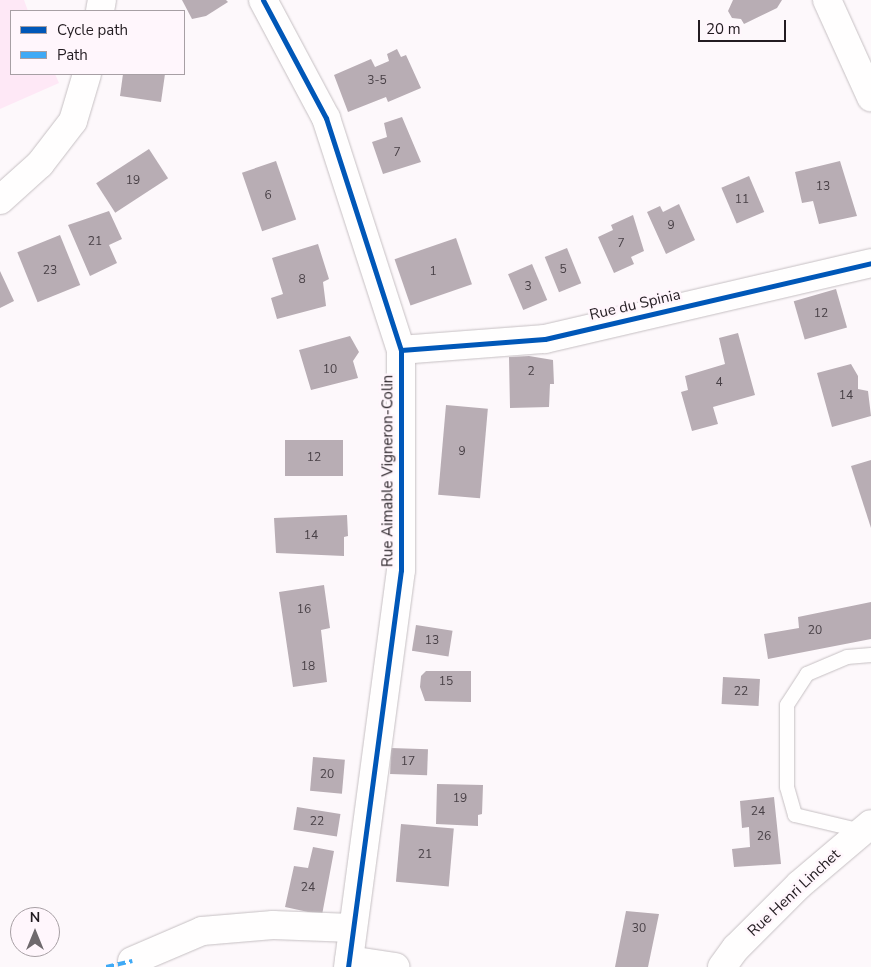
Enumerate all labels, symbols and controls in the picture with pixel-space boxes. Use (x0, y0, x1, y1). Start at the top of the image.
legend (10, 10, 185, 75)
scale bar (701, 10, 788, 42)
text: 20 m (706, 19, 741, 39)
text: Cycle path (57, 20, 128, 40)
text: Path (57, 45, 88, 65)
house number: 3-5 (367, 74, 387, 88)
house number: 7 (393, 146, 401, 160)
house number: 19 (126, 174, 140, 188)
house number: 13 (816, 180, 830, 194)
house number: 6 (264, 189, 272, 203)
house number: 11 (735, 193, 749, 207)
house number: 9 (667, 219, 675, 233)
house number: 21 (88, 235, 102, 249)
house number: 7 (617, 237, 625, 251)
house number: 5 (559, 263, 567, 277)
house number: 23 (43, 264, 57, 278)
house number: 1 (429, 265, 437, 279)
house number: 8 (298, 273, 306, 287)
house number: 3 (524, 280, 532, 294)
street label: Rue du Spinia (588, 286, 682, 324)
house number: 12 (814, 307, 828, 321)
house number: 10 (323, 363, 337, 377)
house number: 2 (527, 365, 535, 379)
street label: Rue Aimable Vigneron-Colin (379, 375, 397, 567)
house number: 4 (715, 376, 723, 390)
house number: 14 (839, 389, 853, 403)
house number: 9 (458, 445, 466, 459)
house number: 12 (307, 451, 321, 465)
house number: 14 (304, 529, 318, 543)
house number: 16 (297, 603, 311, 617)
house number: 20 (808, 624, 822, 638)
house number: 13 (425, 634, 439, 648)
house number: 18 (301, 660, 315, 674)
house number: 15 (439, 675, 453, 689)
house number: 22 (734, 685, 748, 699)
house number: 17 (401, 755, 415, 769)
house number: 20 (320, 768, 334, 782)
house number: 19 (453, 792, 467, 806)
house number: 24 (751, 805, 765, 819)
house number: 22 (310, 815, 324, 829)
house number: 26 (757, 830, 771, 844)
street label: Rue Henri Linchet (744, 846, 844, 940)
house number: 21 (418, 848, 432, 862)
house number: 24 (301, 881, 315, 895)
north arrow (10, 907, 60, 957)
text: N (30, 908, 40, 927)
house number: 30 (632, 922, 646, 936)

